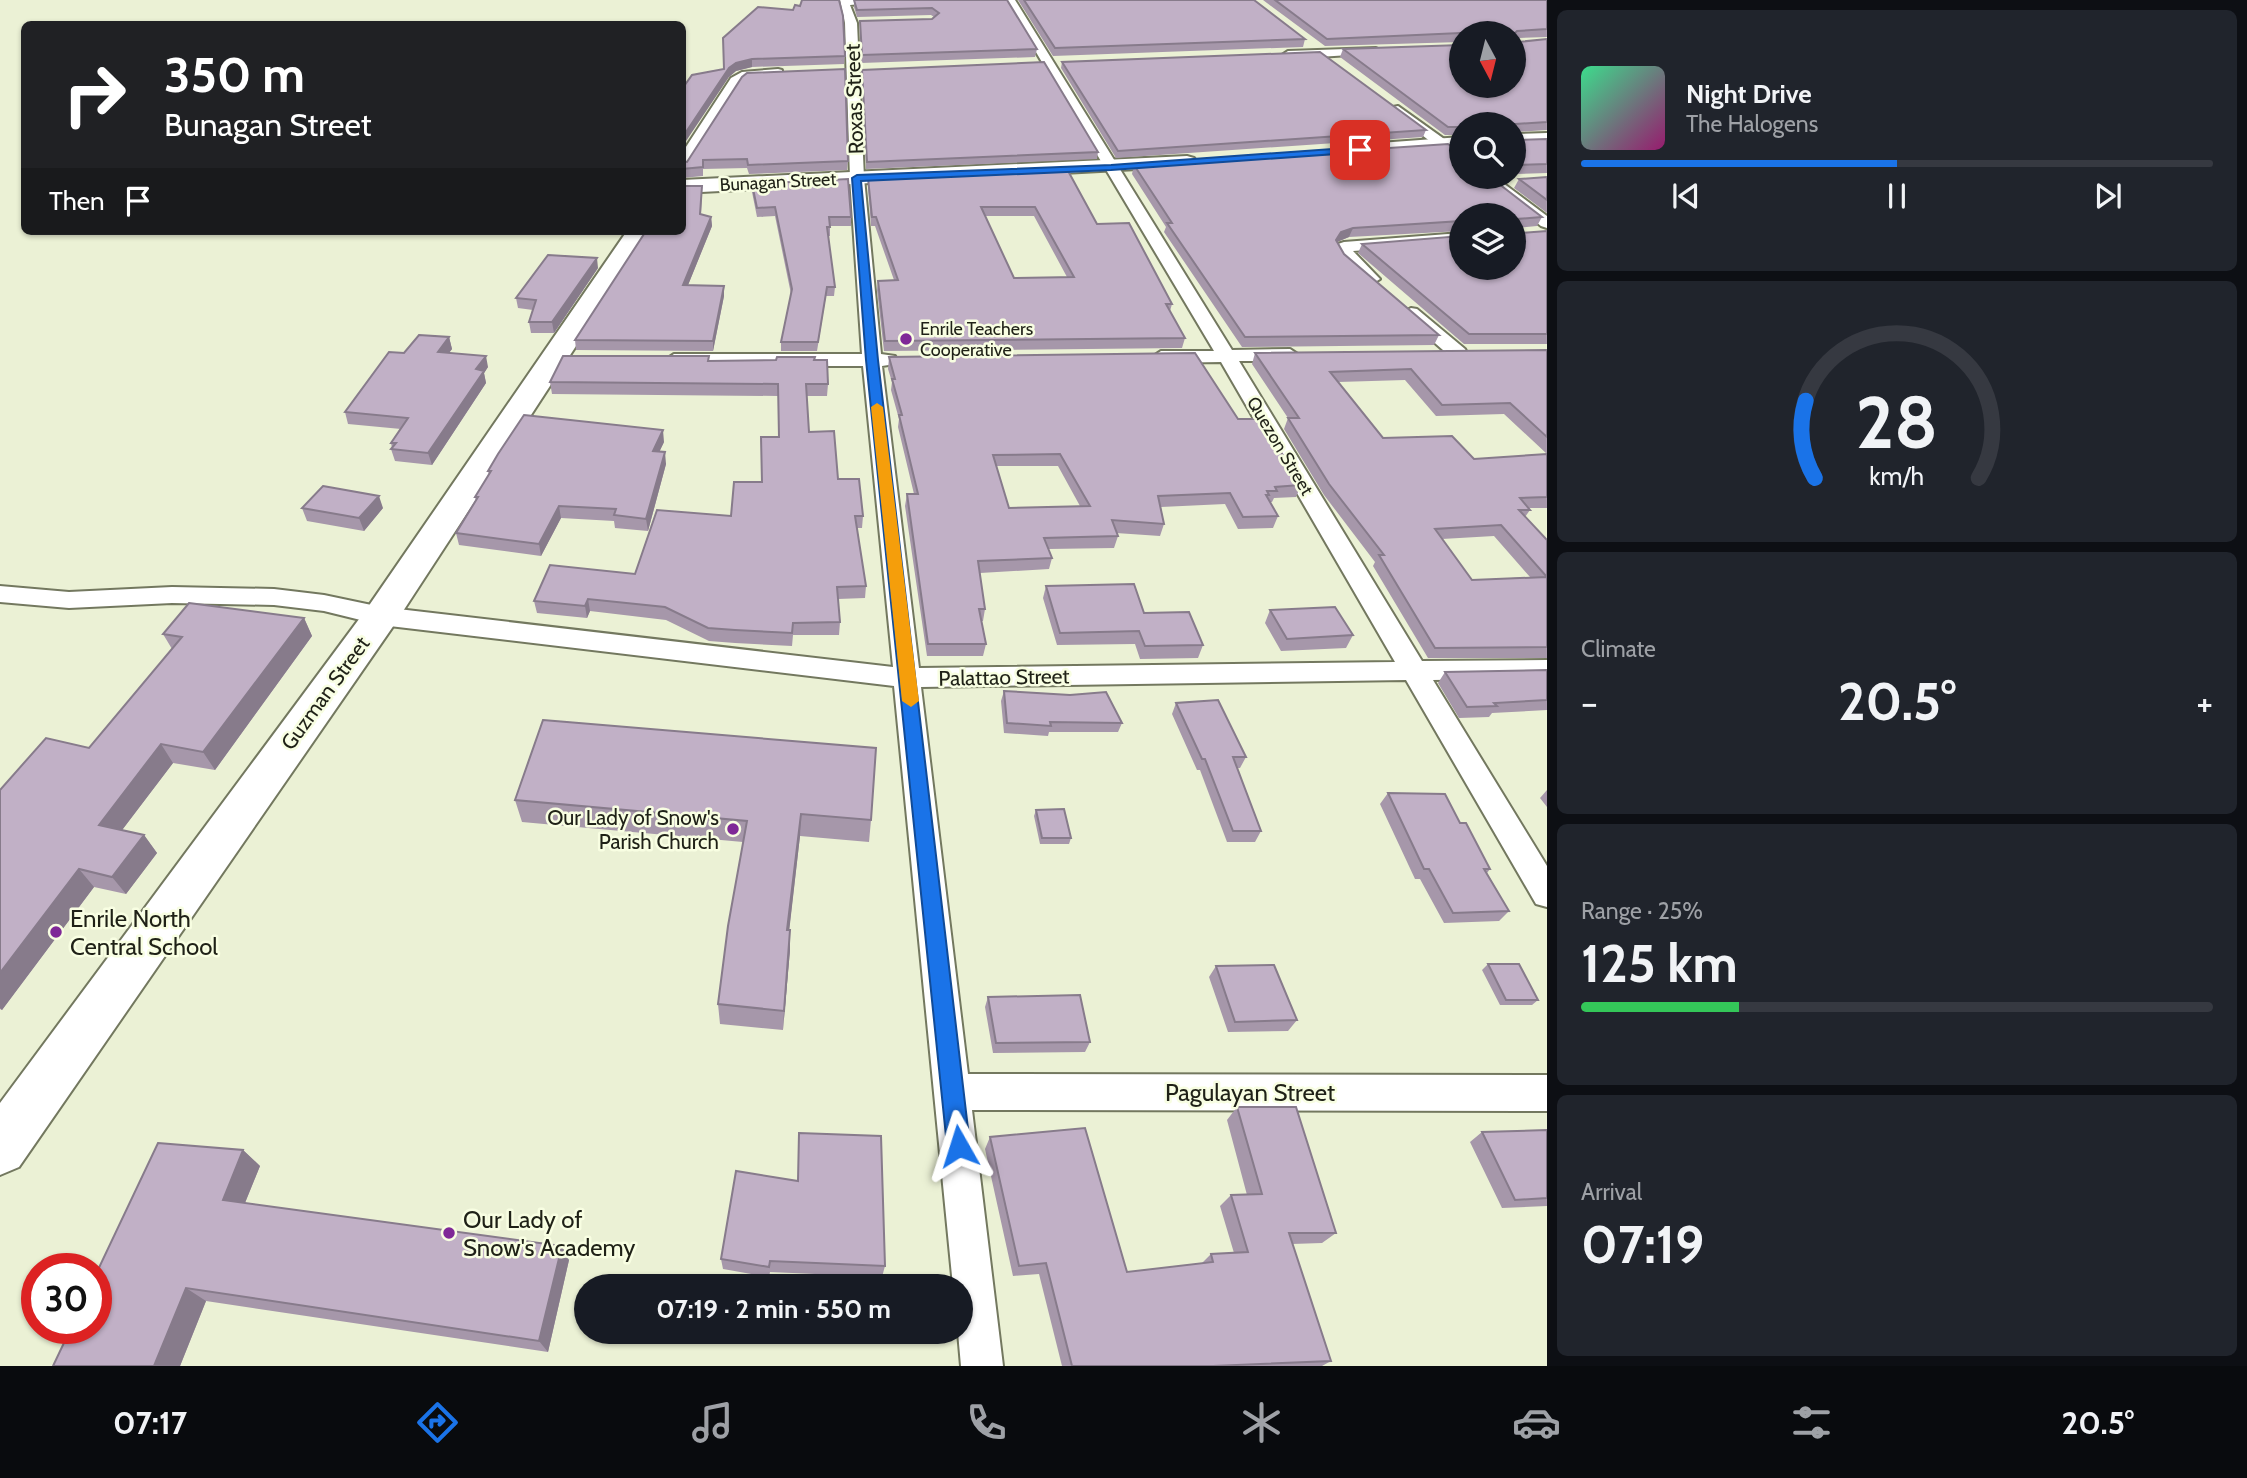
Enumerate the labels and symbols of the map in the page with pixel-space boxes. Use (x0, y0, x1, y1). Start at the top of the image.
north arrow (1449, 21, 1526, 98)
street label: Roxas Street (840, 43, 868, 155)
pin (1330, 120, 1390, 180)
street label: Bunagan Street (719, 168, 837, 196)
place label: Enrile Teachers Cooperative (920, 318, 1033, 361)
marker: Enrile Teachers Cooperative (898, 331, 914, 347)
street label: Quezon Street (1242, 393, 1318, 499)
street label: Guzman Street (276, 632, 374, 754)
street label: Palattao Street (938, 663, 1070, 691)
place label: Our Lady of Snow's Parish Church (547, 805, 719, 854)
marker: Our Lady of Snow's Parish Church (725, 821, 741, 837)
place label: Enrile North Central School (70, 904, 218, 961)
marker: Enrile North Central School (48, 924, 64, 940)
street label: Pagulayan Street (1165, 1078, 1335, 1107)
position arrow (922, 1109, 996, 1183)
place label: Our Lady of Snow's Academy (463, 1205, 635, 1262)
marker: Our Lady of Snow's Academy (441, 1225, 457, 1241)
speed limit sign: 30 (21, 1253, 112, 1344)

